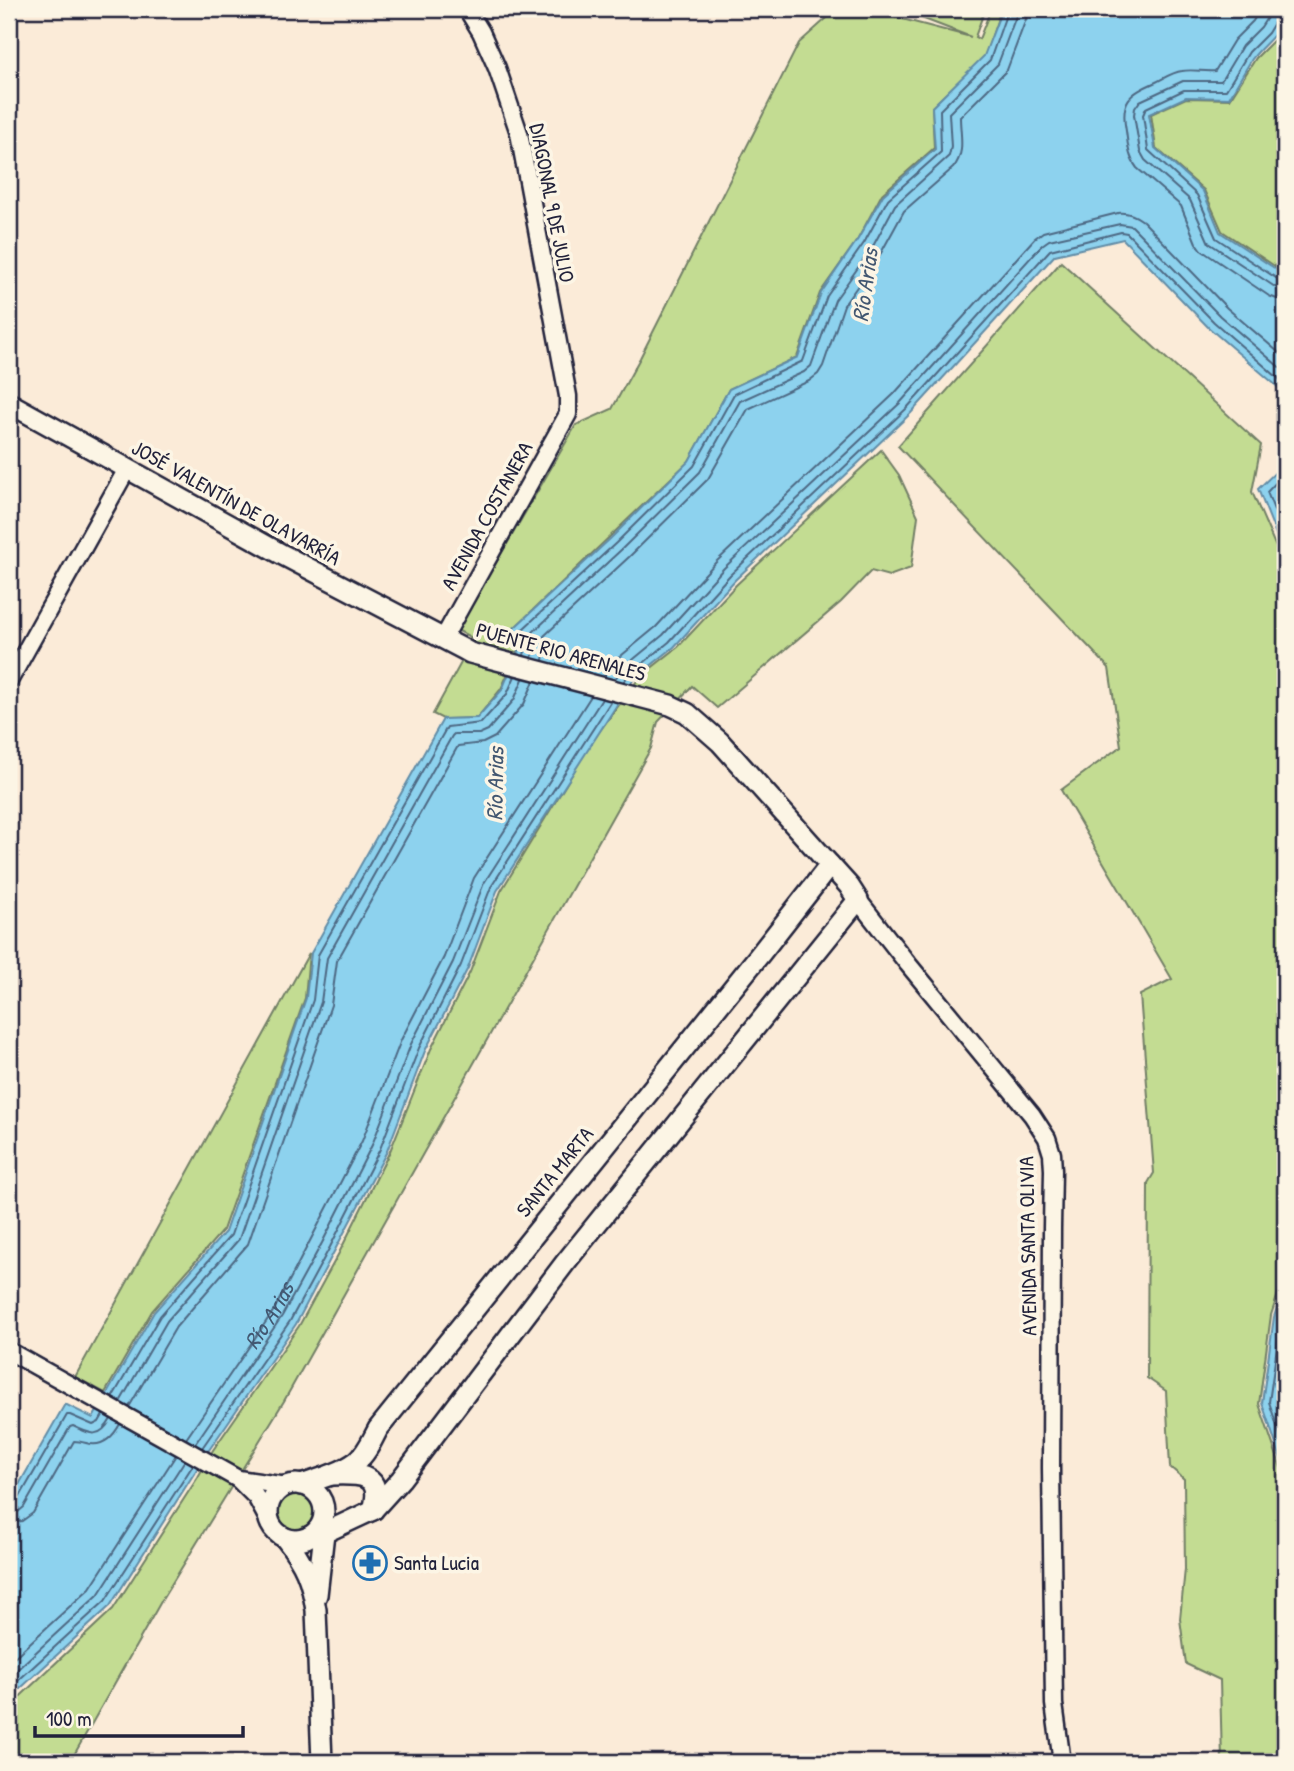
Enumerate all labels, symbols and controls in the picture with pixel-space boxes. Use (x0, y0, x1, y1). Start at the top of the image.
street label: DIAGONAL 9 DE JULIO (523, 121, 582, 285)
water label: Río Arias (844, 244, 885, 323)
street label: JOSÉ VALENTÍN DE OLAVARRÍA (127, 433, 346, 572)
street label: AVENIDA COSTANERA (434, 436, 539, 595)
street label: PUENTE RIO ARENALES (473, 615, 649, 688)
water label: Río Arias (478, 745, 511, 821)
street label: SANTA MARTA (509, 1120, 600, 1223)
street label: AVENIDA SANTA OLIVIA (1011, 1156, 1044, 1336)
water label: Río Arias (236, 1275, 302, 1355)
pharmacy icon: Santa Lucia (351, 1544, 389, 1582)
place label: Santa Lucia (394, 1548, 479, 1577)
scale bar (35, 1694, 243, 1738)
text: 100 m (46, 1704, 92, 1733)

